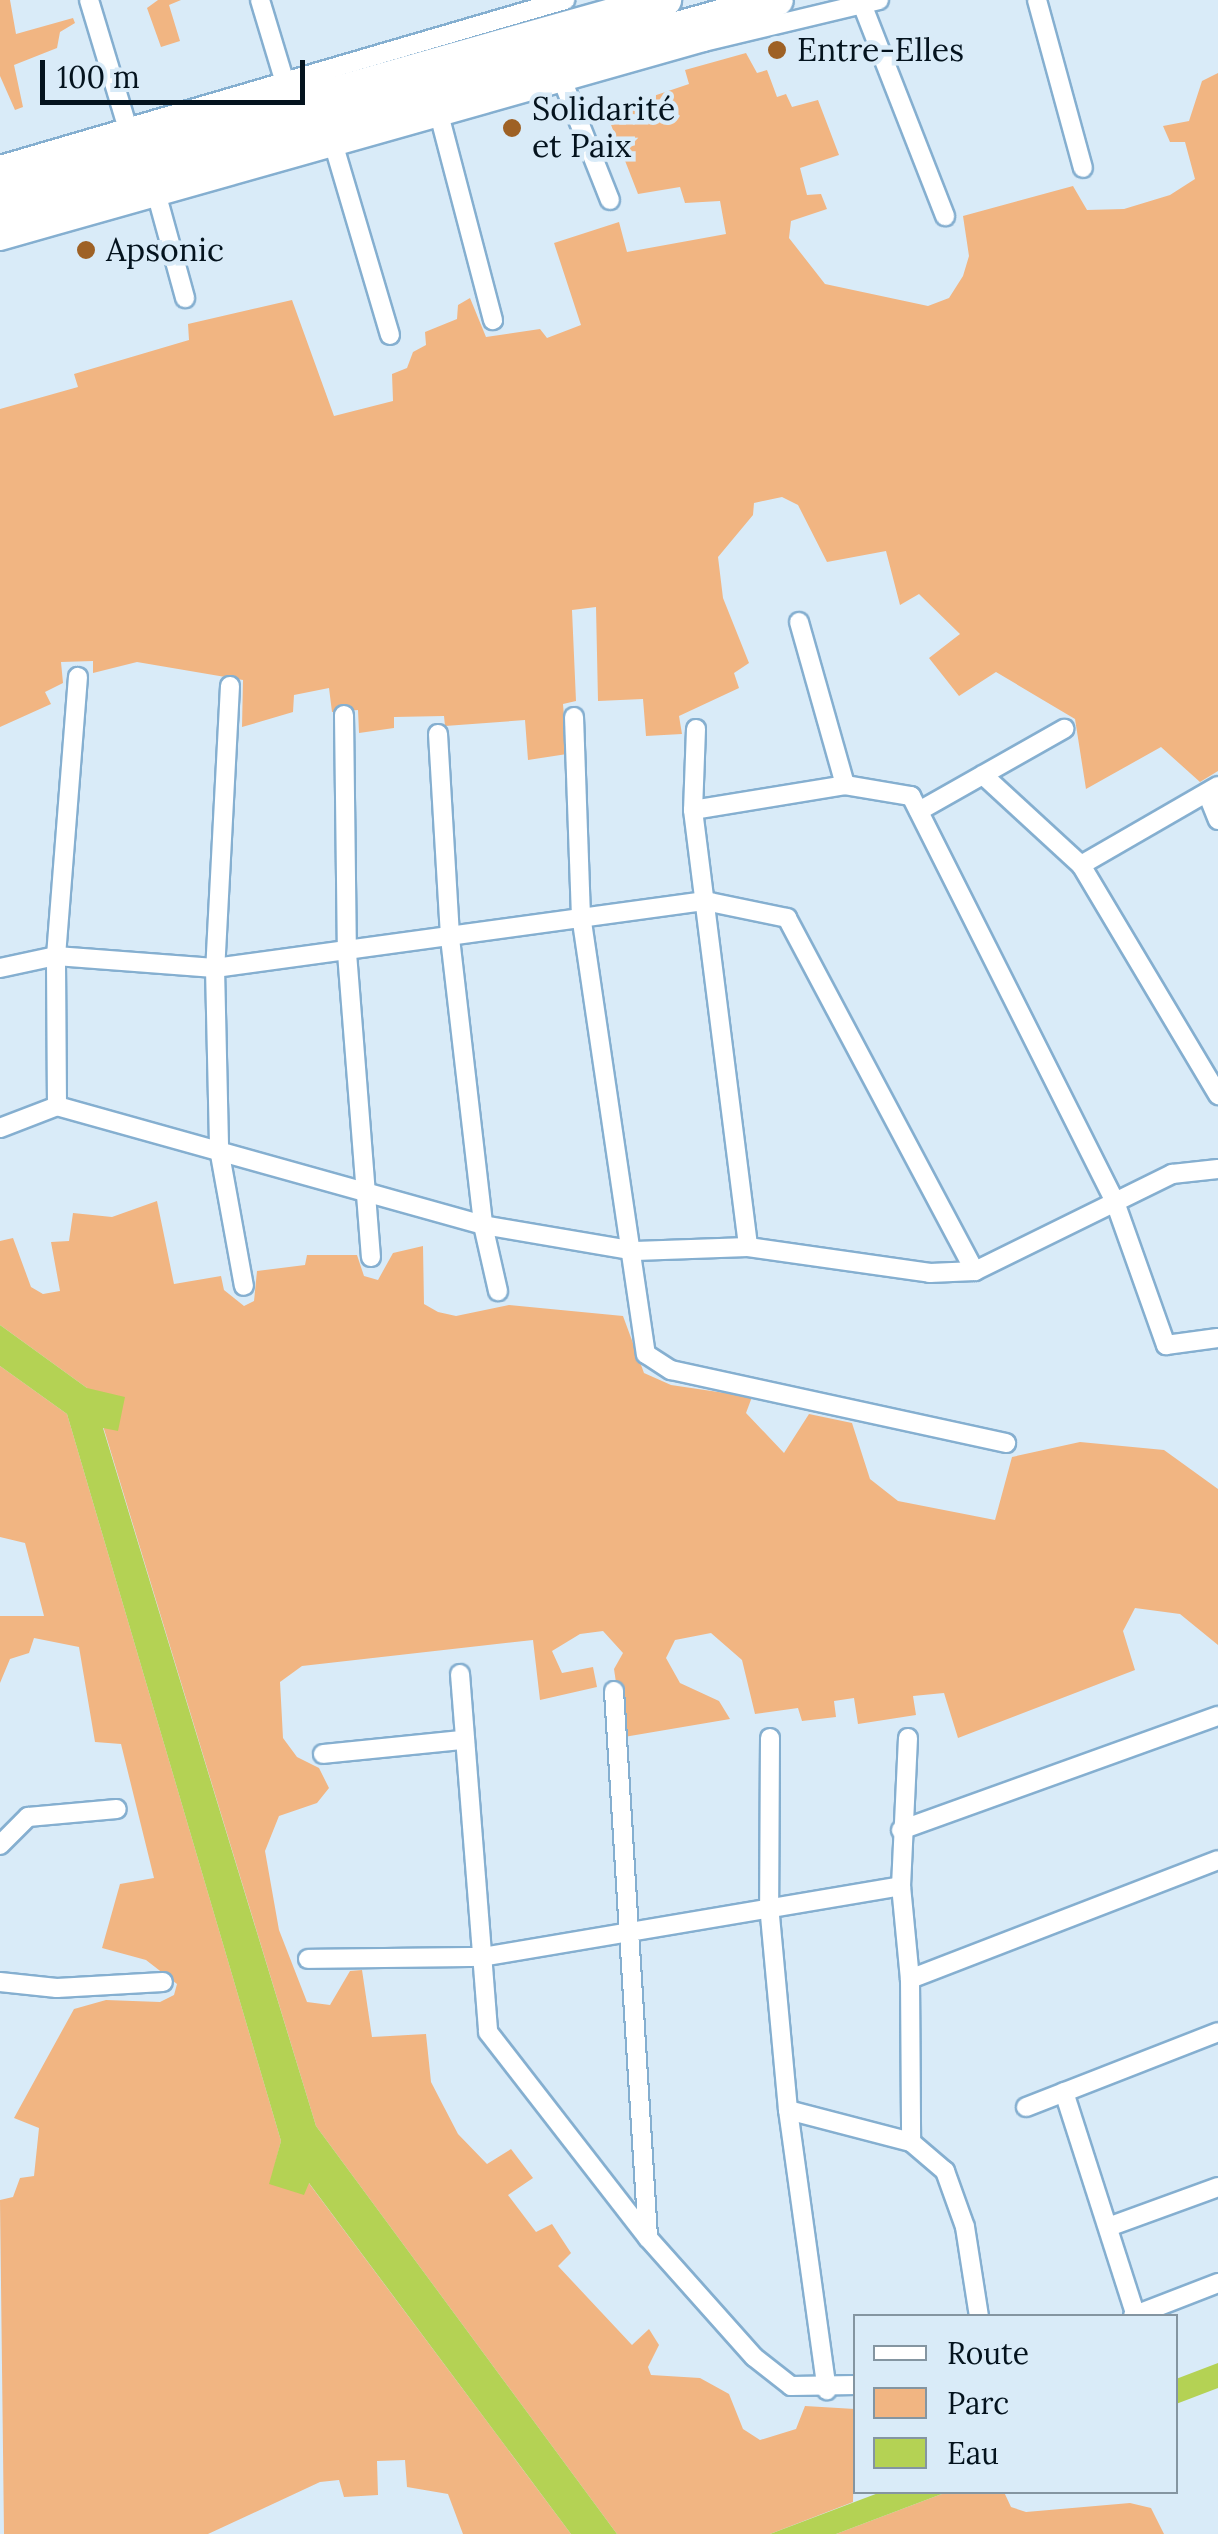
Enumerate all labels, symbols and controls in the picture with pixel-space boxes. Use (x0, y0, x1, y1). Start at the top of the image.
place label: Entre-Elles (797, 31, 964, 69)
marker: Entre-Elles (766, 39, 788, 61)
scale bar (45, 40, 310, 102)
text: 100 m (57, 58, 140, 96)
place label: Solidarité et Paix (532, 91, 675, 166)
marker: Solidarité et Paix (501, 117, 523, 139)
place label: Apsonic (106, 231, 224, 269)
marker: Apsonic (75, 239, 97, 261)
legend (853, 2314, 1178, 2494)
text: Route (947, 2334, 1029, 2372)
text: Parc (947, 2384, 1009, 2422)
text: Eau (947, 2434, 999, 2472)

